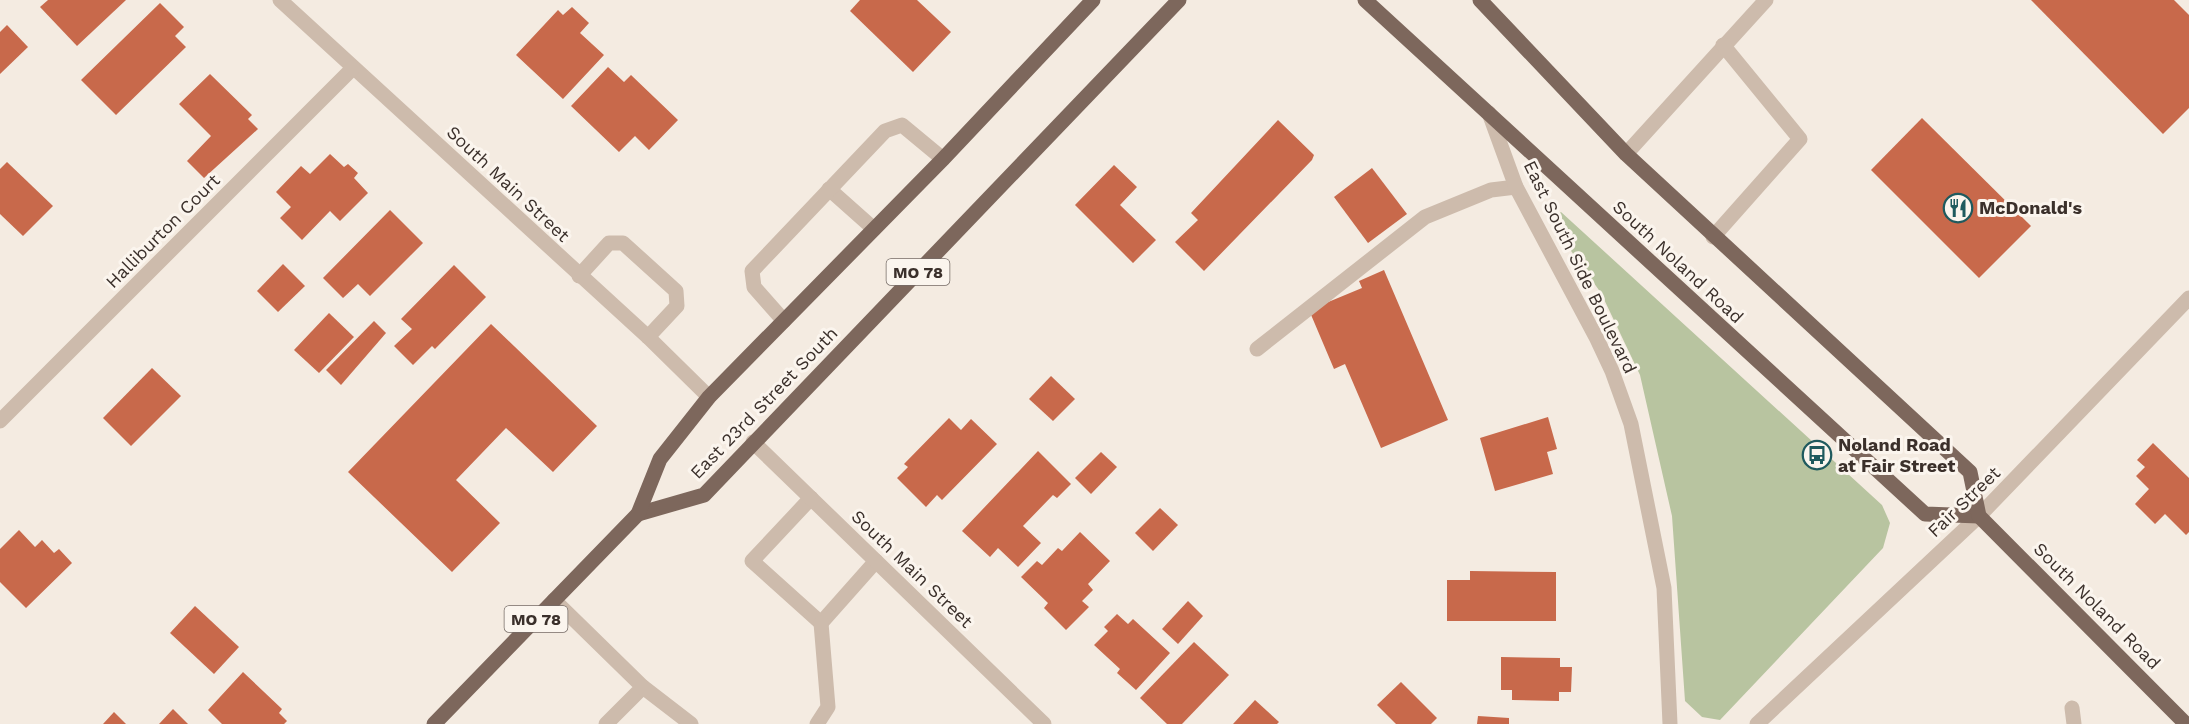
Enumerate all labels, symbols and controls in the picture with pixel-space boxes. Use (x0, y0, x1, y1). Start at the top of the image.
street label: South Main Street (443, 121, 574, 246)
street label: East South Side Boulevard (1520, 157, 1641, 377)
street label: Halliburton Court (101, 169, 224, 292)
restaurant icon: McDonald's (1942, 192, 1974, 224)
street label: South Noland Road (1609, 196, 1748, 327)
place label: McDonald's (1979, 197, 2082, 218)
road number: MO 78 (886, 259, 950, 285)
street label: East 23rd Street South (686, 322, 842, 483)
place label: Noland Road at Fair Street (1838, 434, 1955, 476)
bus stop icon: Noland Road at Fair Street (1801, 439, 1833, 471)
street label: Fair Street (1923, 462, 2004, 541)
street label: South Main Street (848, 506, 978, 632)
street label: South Noland Road (2030, 538, 2165, 673)
road number: MO 78 (504, 606, 568, 632)

